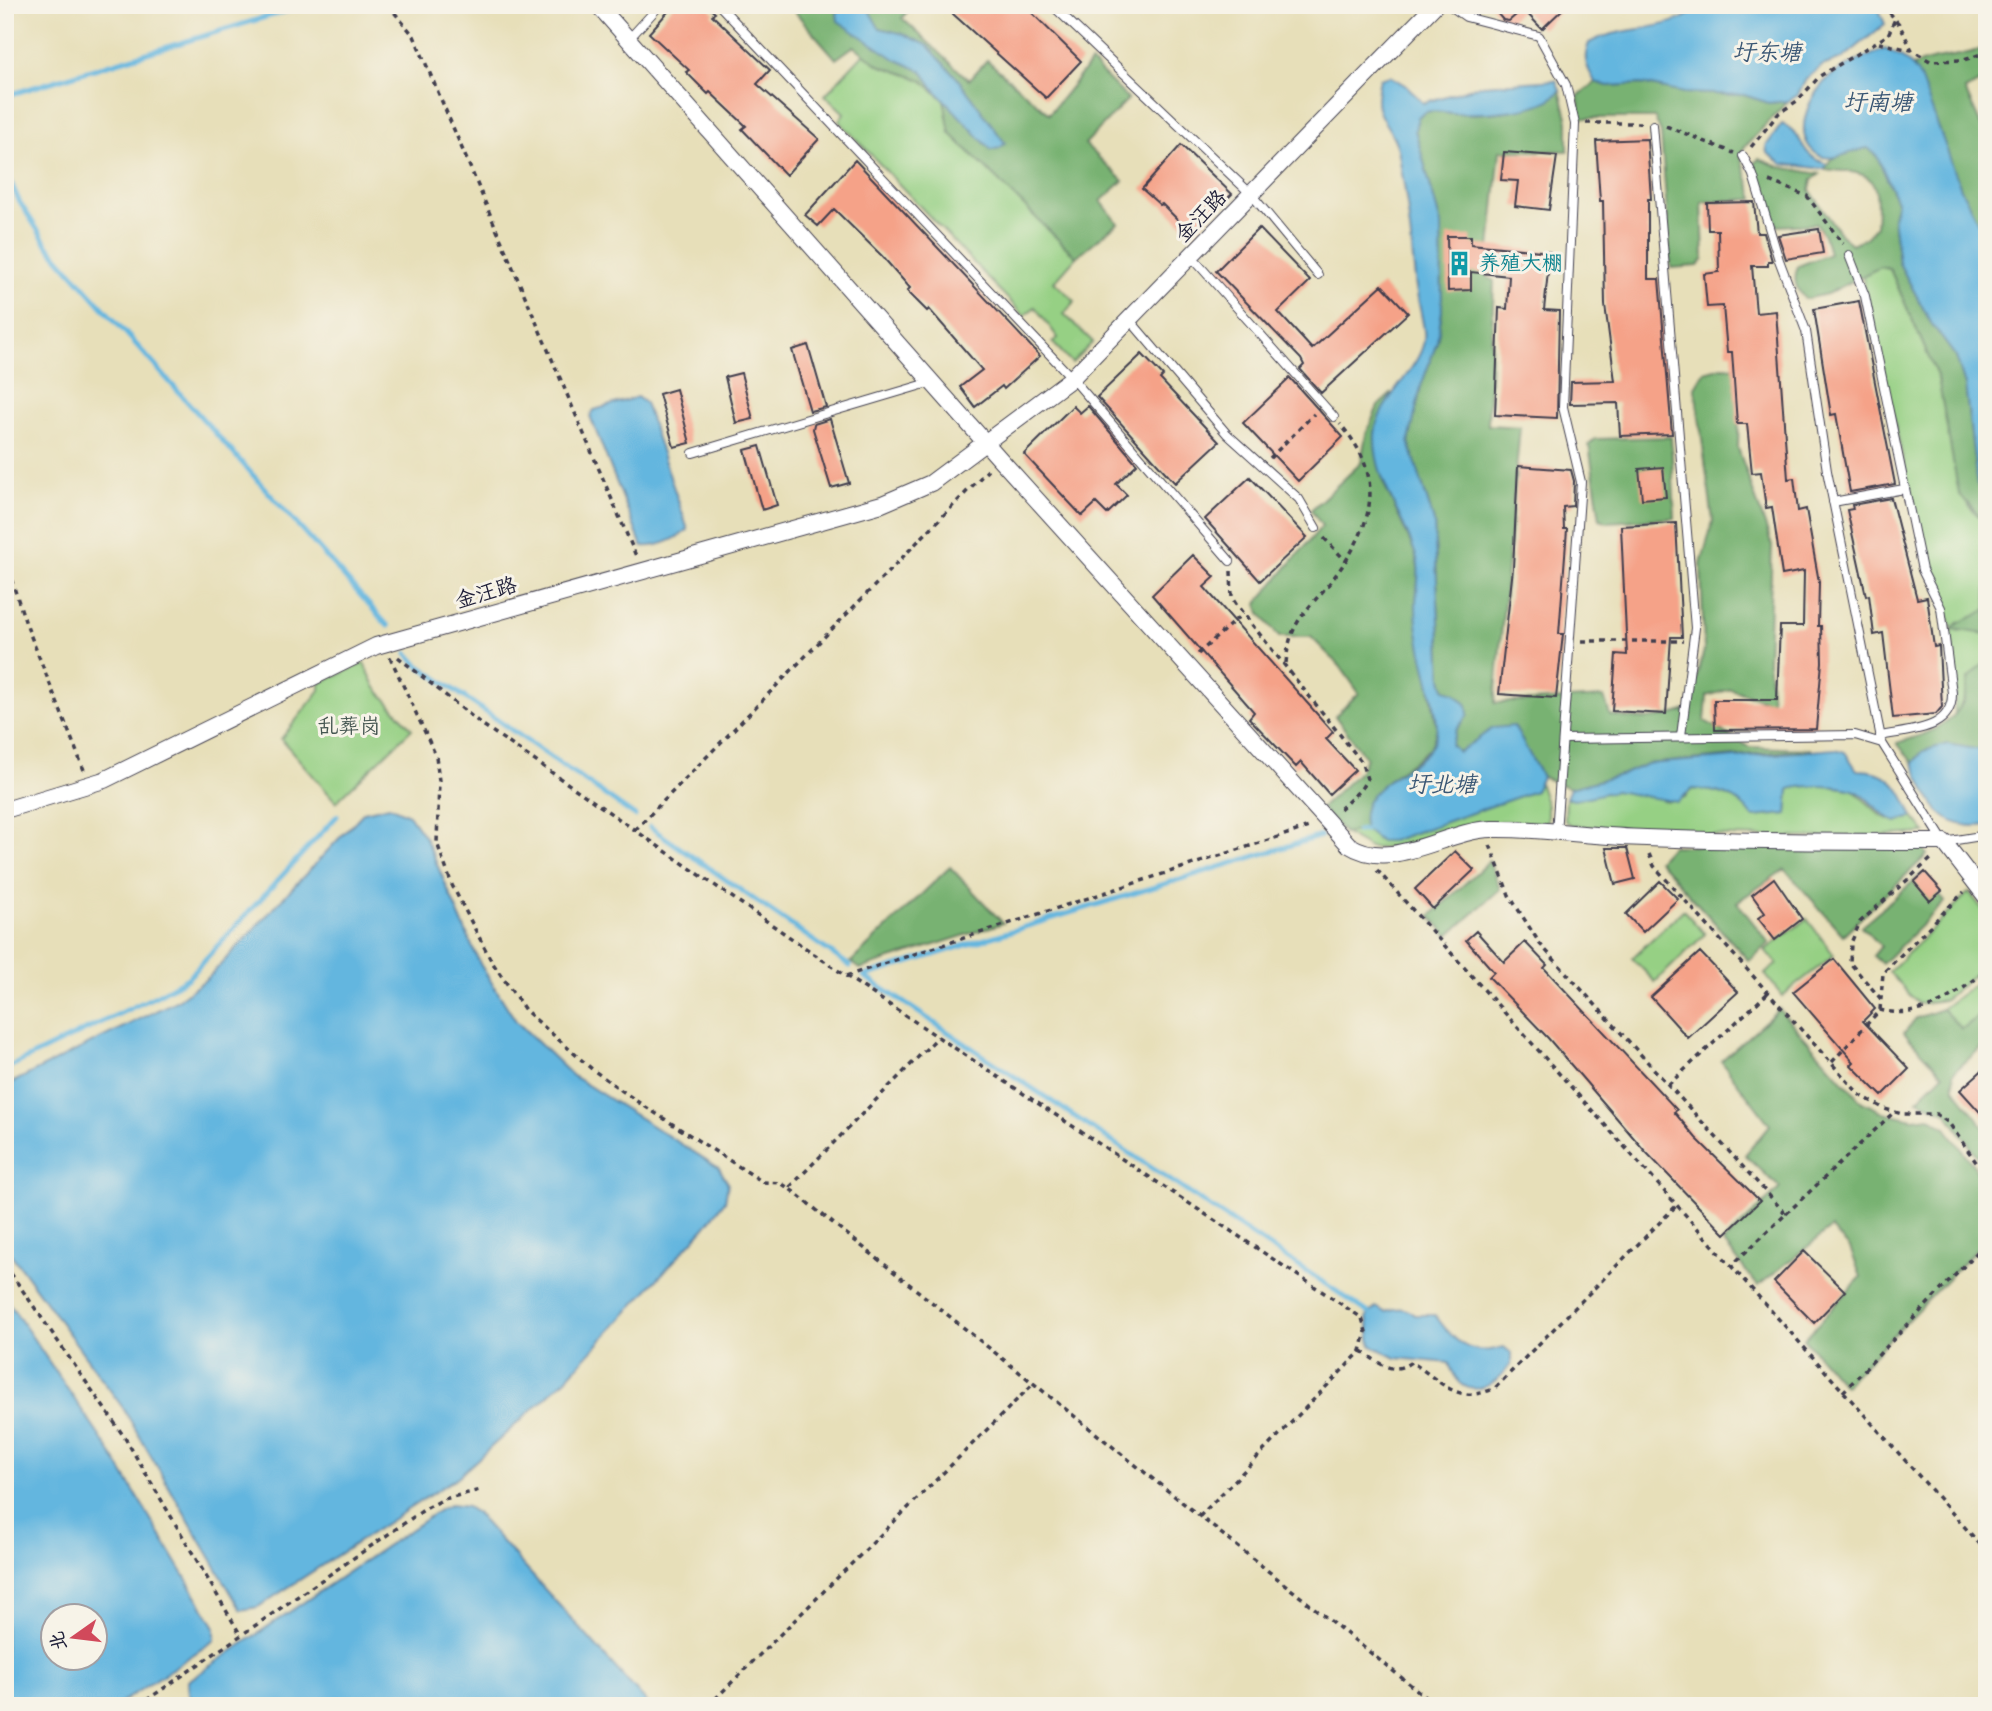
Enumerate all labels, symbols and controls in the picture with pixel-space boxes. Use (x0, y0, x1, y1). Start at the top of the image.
water label: 圩东塘 (1733, 39, 1805, 67)
water label: 圩南塘 (1844, 89, 1916, 117)
street label: 金汪路 (1170, 185, 1232, 247)
building icon: 养殖大棚 (1445, 249, 1473, 277)
place label: 养殖大棚 (1479, 251, 1563, 276)
street label: 金汪路 (452, 572, 520, 614)
park label: 乱葬岗 (318, 714, 381, 739)
water label: 圩北塘 (1408, 771, 1480, 799)
north arrow (38, 1602, 108, 1672)
text: 北 (46, 1629, 72, 1653)

